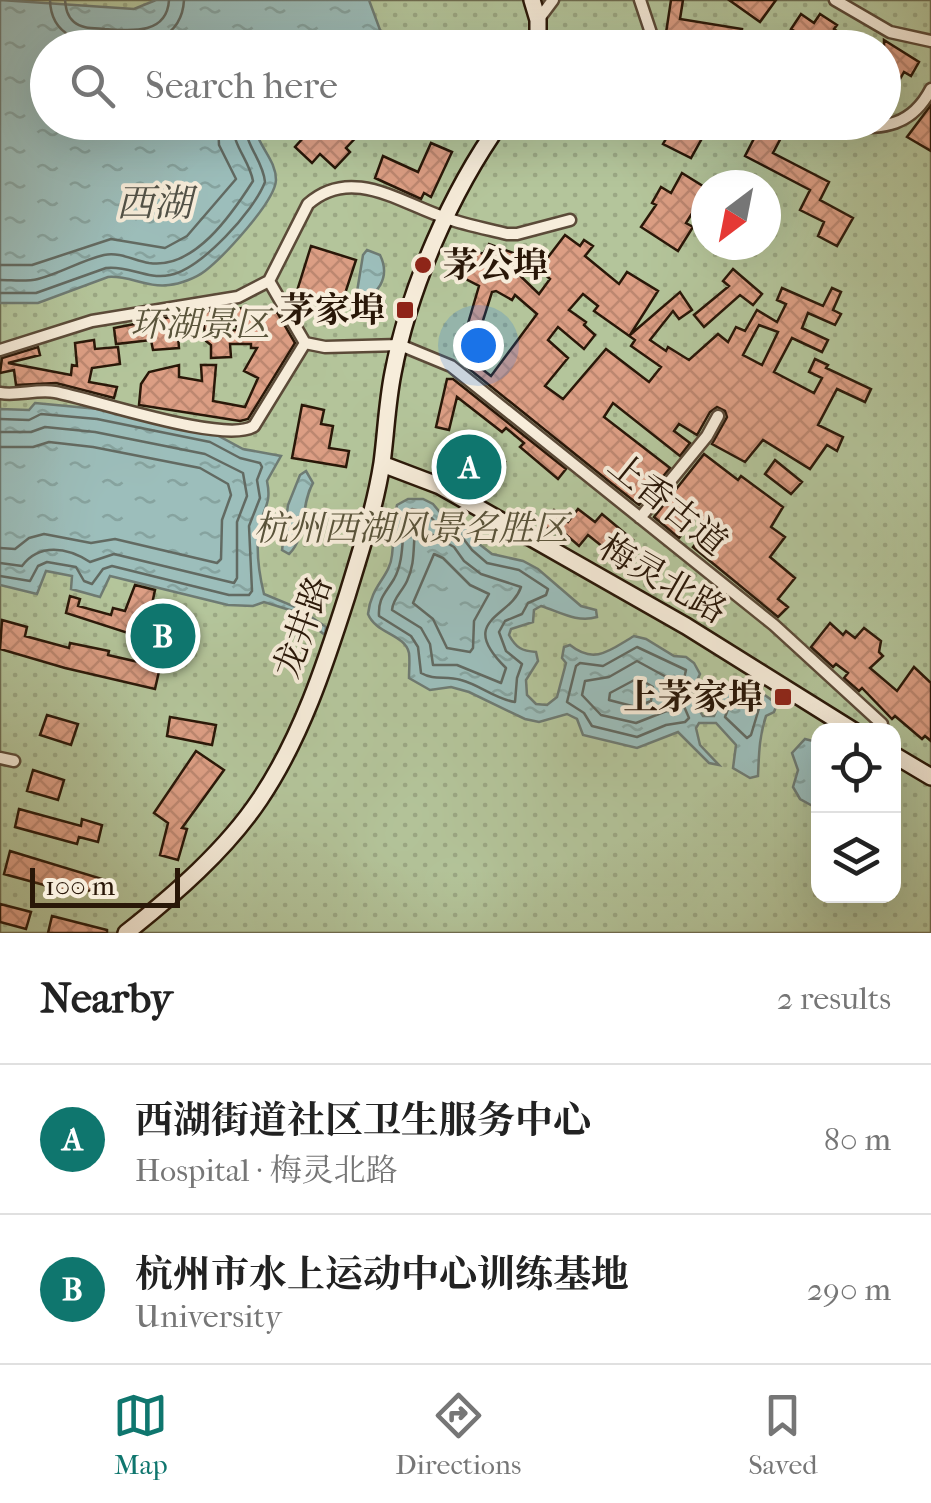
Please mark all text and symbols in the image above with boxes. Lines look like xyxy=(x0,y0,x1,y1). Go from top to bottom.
search box xyxy=(30,30,901,140)
icon: search xyxy=(65,58,120,113)
text: Search here xyxy=(145,63,338,108)
north arrow xyxy=(691,170,781,260)
water label: 西湖 xyxy=(116,181,198,226)
place label: 茅公埠 xyxy=(443,245,548,286)
marker: 茅公埠 xyxy=(412,254,434,276)
place label: 茅家埠 xyxy=(280,290,385,331)
marker: 茅家埠 xyxy=(394,299,416,321)
park label: 环湖景区 xyxy=(130,304,274,345)
your location xyxy=(453,320,504,371)
pin: A xyxy=(436,430,502,504)
street label: 上香古道 xyxy=(601,444,735,564)
park label: 杭州西湖风景名胜区 xyxy=(253,508,572,549)
street label: 梅灵北路 xyxy=(592,526,734,632)
street label: 龙井路 xyxy=(266,571,340,683)
pin: B xyxy=(130,598,196,674)
place label: 上茅家埠 xyxy=(623,677,763,718)
marker: 上茅家埠 xyxy=(772,686,794,708)
map controls xyxy=(811,723,901,903)
button: locate xyxy=(811,723,901,813)
button: layers xyxy=(811,813,901,903)
scale bar xyxy=(30,863,180,908)
text: 100 m xyxy=(45,869,115,902)
text: Nearby xyxy=(40,974,172,1023)
text: 2 results xyxy=(777,980,891,1017)
text: 西湖街道社区卫生服务中心 xyxy=(135,1098,591,1143)
text: A xyxy=(62,1121,83,1158)
text: 80 m xyxy=(824,1121,891,1158)
text: Hospital · 梅灵北路 xyxy=(135,1152,398,1189)
text: 杭州市水上运动中心训练基地 xyxy=(135,1252,629,1297)
text: B xyxy=(62,1271,83,1308)
text: 290 m xyxy=(807,1271,891,1308)
text: University xyxy=(135,1298,282,1335)
tab: Map xyxy=(113,1388,168,1481)
tab: Directions xyxy=(395,1388,521,1481)
tab: Saved xyxy=(748,1388,818,1481)

